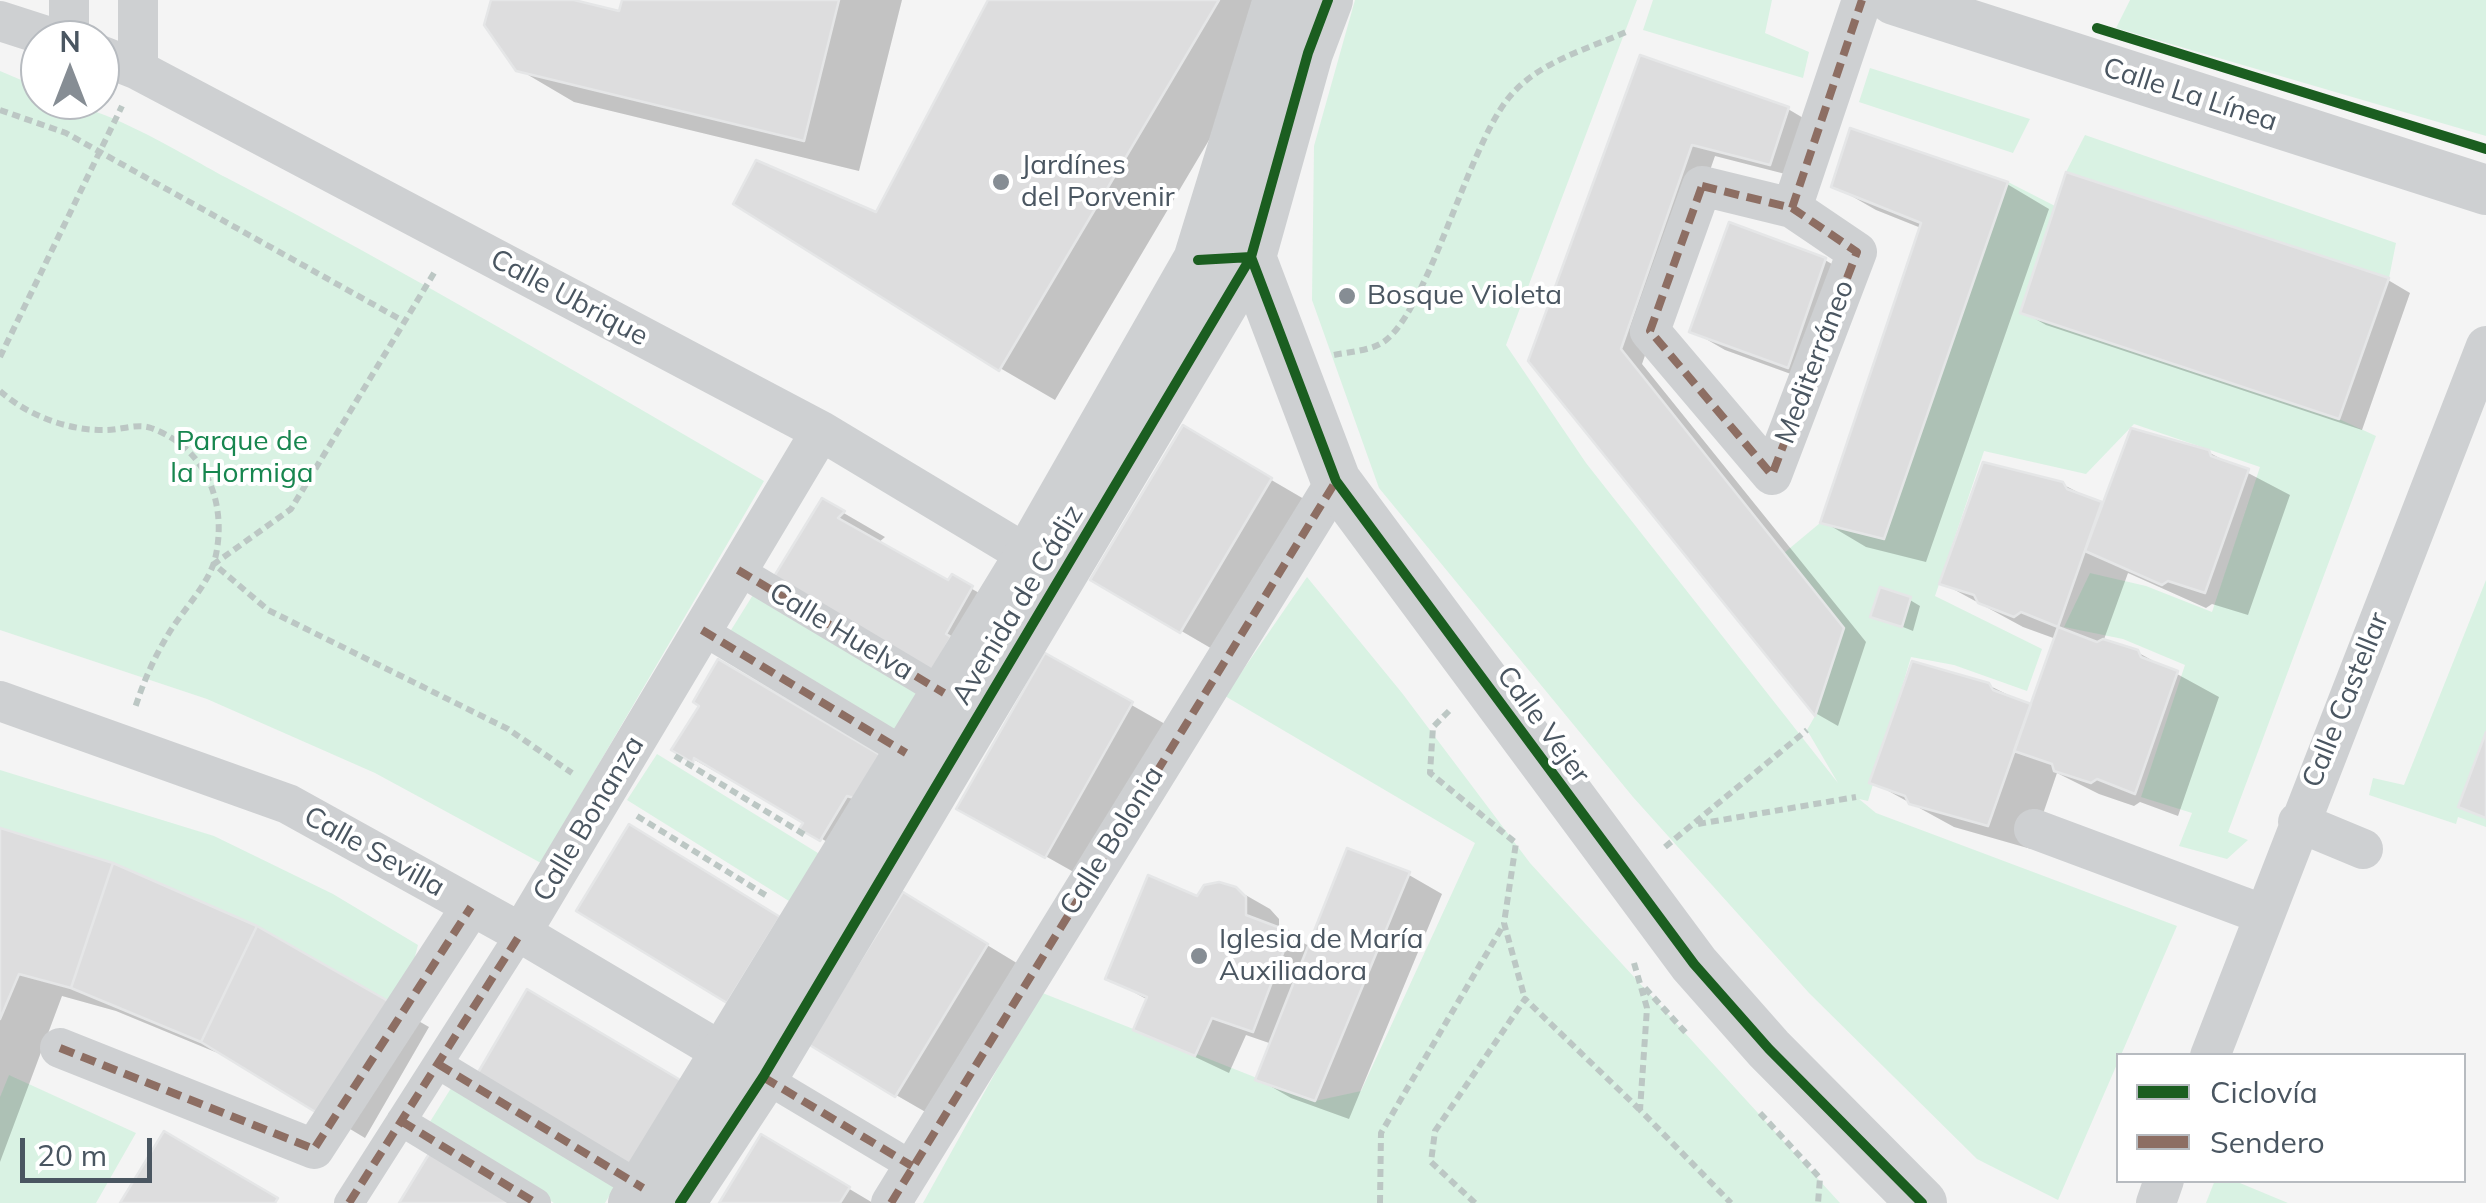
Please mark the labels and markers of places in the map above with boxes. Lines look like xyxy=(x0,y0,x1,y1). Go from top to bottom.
place label: Jardínes del Porvenir xyxy=(1021,149,1175,215)
marker: Jardínes del Porvenir xyxy=(990,171,1012,193)
place label: Bosque Violeta xyxy=(1367,279,1562,313)
marker: Bosque Violeta xyxy=(1336,285,1358,307)
place label: Iglesia de María Auxiliadora xyxy=(1219,923,1423,989)
marker: Iglesia de María Auxiliadora xyxy=(1188,945,1210,967)

